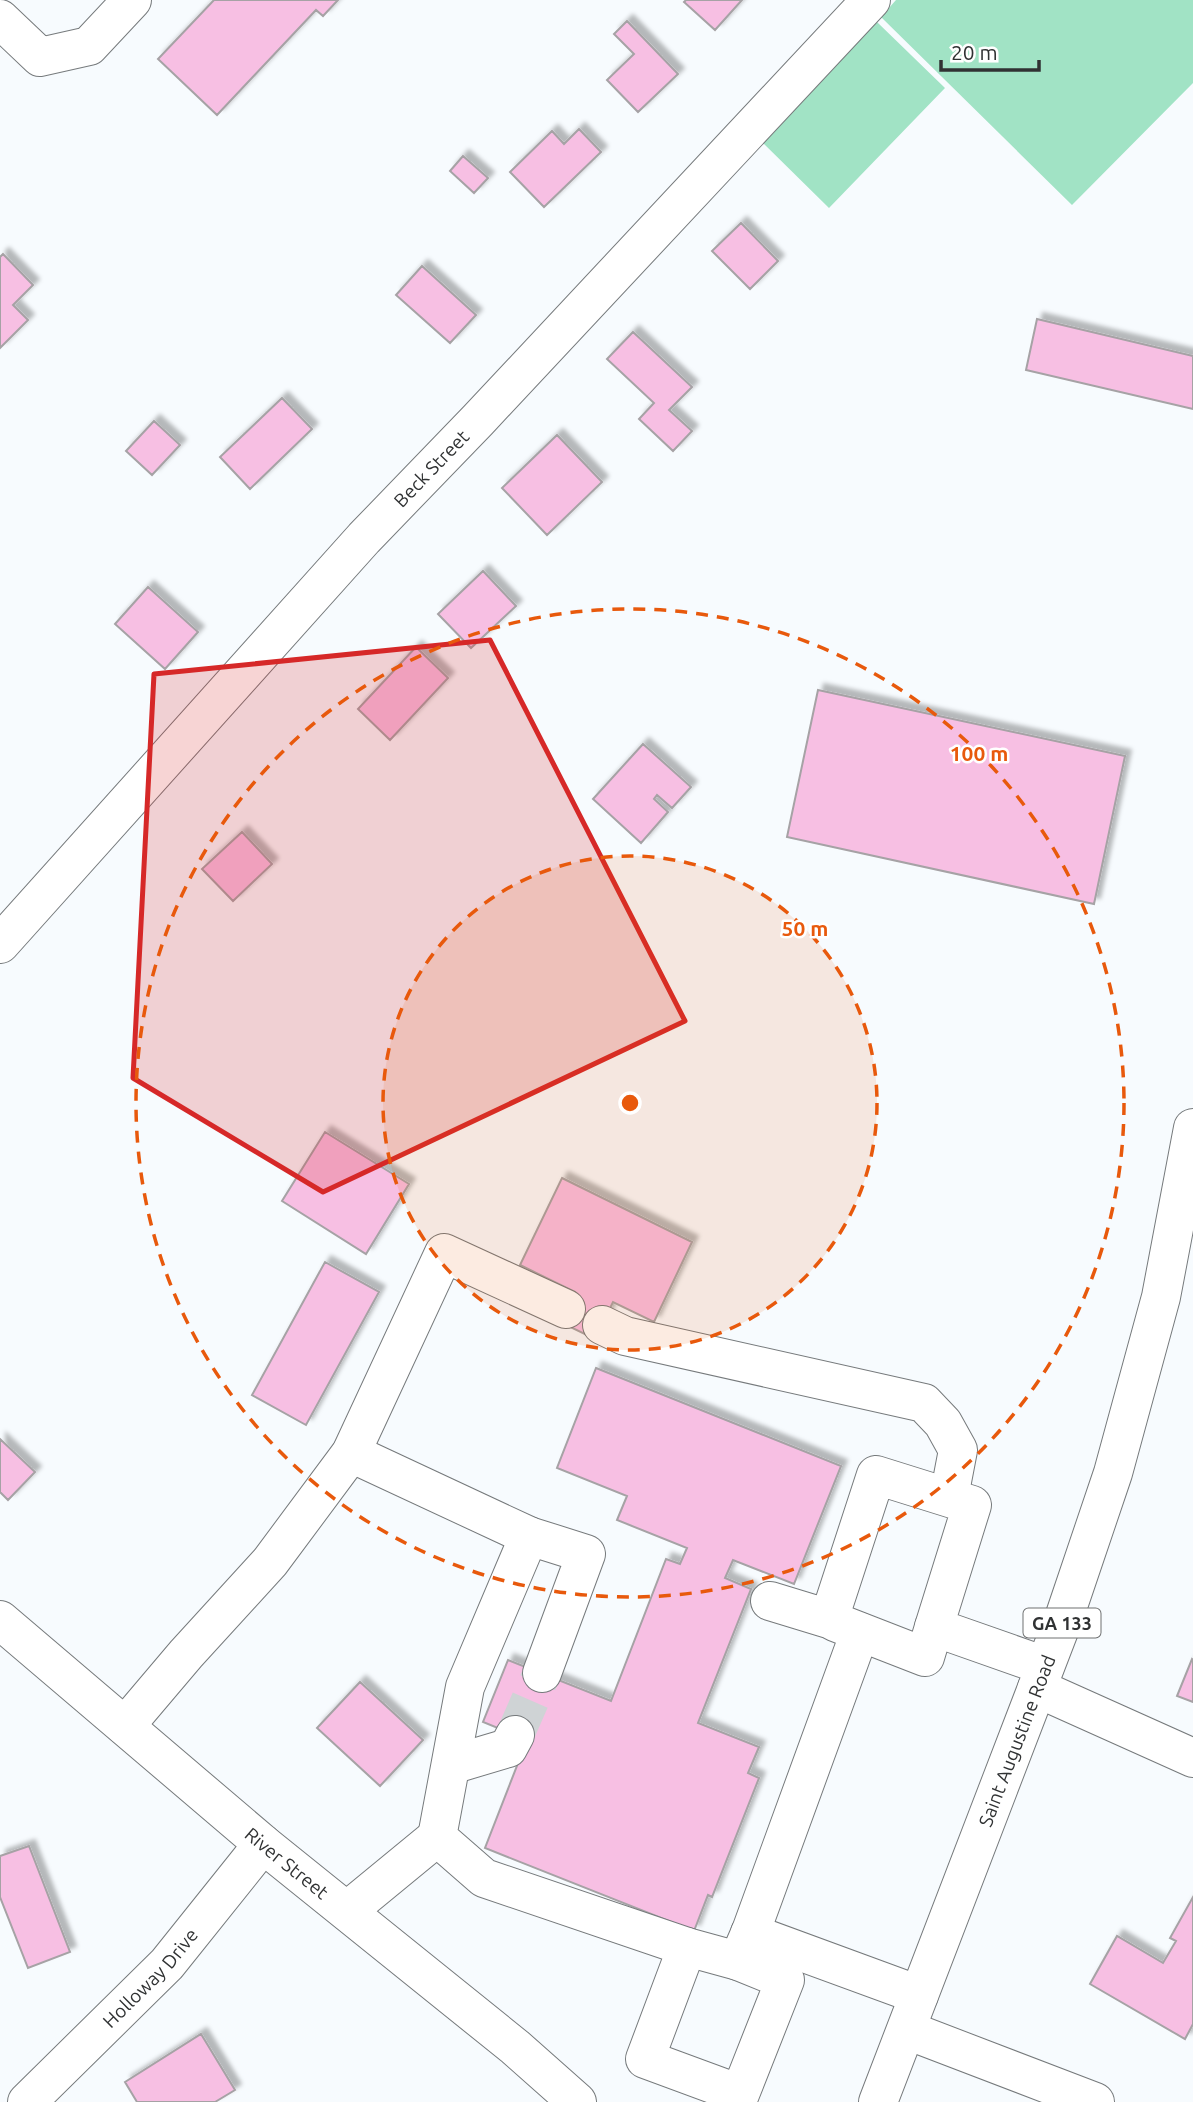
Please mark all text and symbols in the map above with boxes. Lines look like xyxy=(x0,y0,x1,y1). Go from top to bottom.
scale bar xyxy=(941,28,1039,72)
text: 20 m xyxy=(951,40,998,64)
street label: Beck Street xyxy=(389,425,474,511)
text: 100 m xyxy=(950,741,1008,765)
text: 50 m xyxy=(782,916,828,940)
centre of rings xyxy=(618,1091,642,1115)
road number: GA 133 xyxy=(1024,1608,1100,1638)
street label: Saint Augustine Road xyxy=(974,1652,1060,1830)
street label: River Street xyxy=(241,1823,333,1904)
street label: Holloway Drive xyxy=(98,1924,202,2032)

